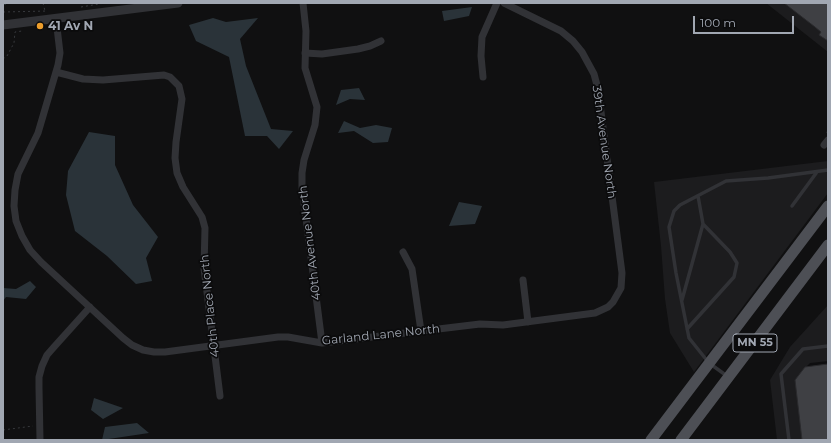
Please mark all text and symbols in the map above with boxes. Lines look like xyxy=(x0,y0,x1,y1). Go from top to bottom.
scale bar xyxy=(695,8,796,34)
text: 100 m xyxy=(700,15,736,30)
place label: 41 Av N xyxy=(48,19,93,33)
marker: 41 Av N xyxy=(35,21,45,31)
street label: 39th Avenue North xyxy=(589,85,619,199)
street label: 40th Avenue North xyxy=(296,185,324,301)
street label: 40th Place North xyxy=(197,254,223,358)
street label: Garland Lane North xyxy=(321,322,441,348)
road number: MN 55 xyxy=(733,334,777,352)

